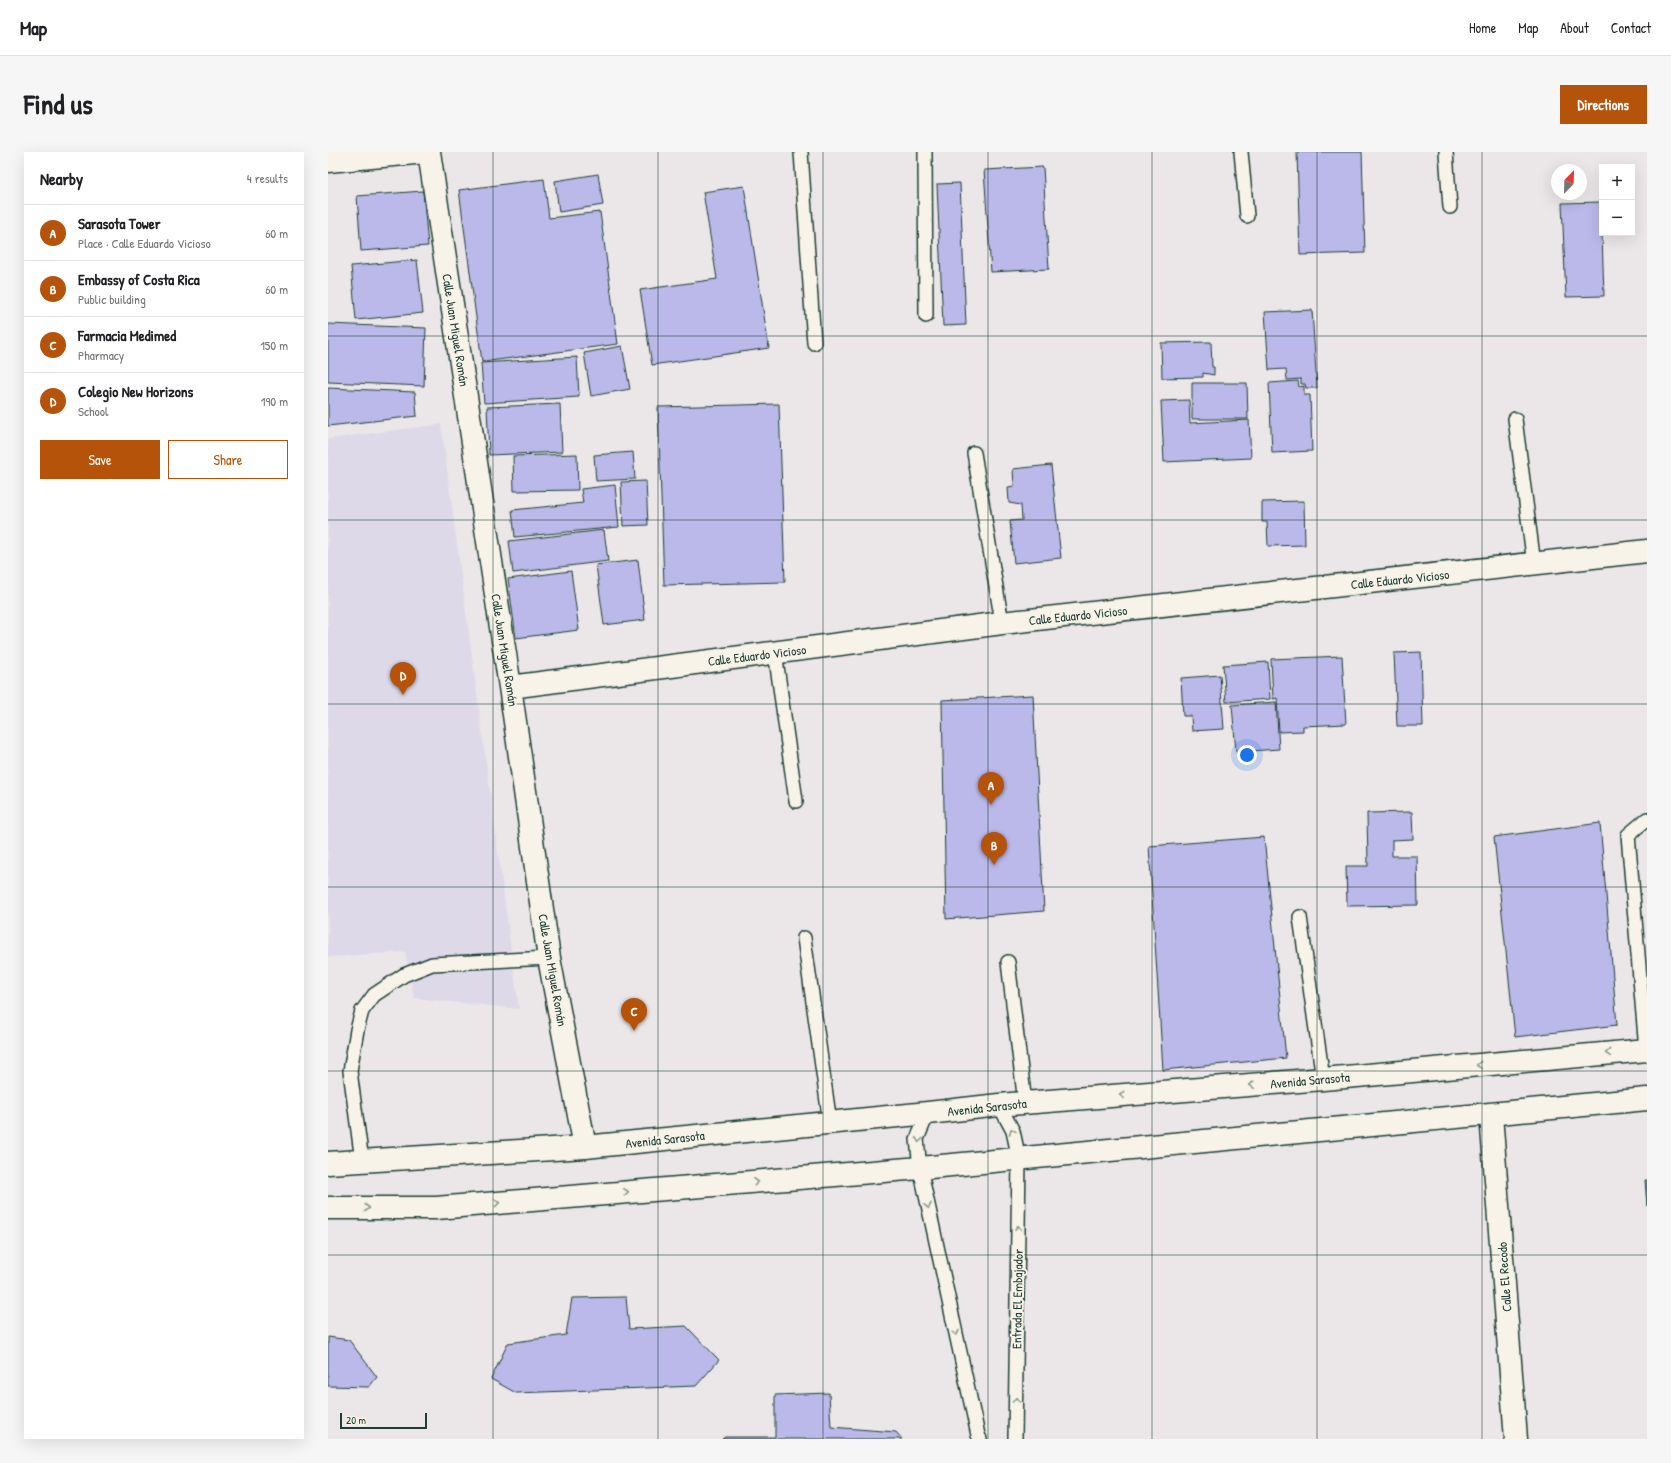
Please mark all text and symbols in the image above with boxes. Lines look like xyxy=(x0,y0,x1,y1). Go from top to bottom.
text: Map xyxy=(20,15,47,41)
text: Home xyxy=(1469,18,1496,37)
text: Map xyxy=(1518,18,1538,37)
text: About xyxy=(1560,18,1589,37)
text: Contact xyxy=(1611,18,1651,37)
text: Find us xyxy=(24,85,93,123)
button: Directions xyxy=(1560,85,1647,124)
north arrow xyxy=(1551,164,1587,200)
map controls xyxy=(1599,164,1635,236)
button: + xyxy=(1599,164,1635,200)
text: Nearby xyxy=(40,167,83,190)
text: 4 results xyxy=(247,169,288,187)
button: − xyxy=(1599,200,1635,236)
text: Sarasota Tower xyxy=(78,213,161,234)
text: A xyxy=(50,224,56,242)
text: 60 m xyxy=(265,224,288,242)
text: Place · Calle Eduardo Vicioso xyxy=(78,234,211,252)
text: Embassy of Costa Rica xyxy=(78,269,200,290)
street label: Calle Juan Miguel Román xyxy=(438,272,474,388)
text: B xyxy=(50,280,56,298)
text: 60 m xyxy=(265,280,288,298)
text: Public building xyxy=(78,290,146,308)
text: Farmacia Medimed xyxy=(78,325,176,346)
text: C xyxy=(49,336,57,354)
text: 150 m xyxy=(260,336,288,354)
text: Pharmacy xyxy=(78,346,124,364)
text: Colegio New Horizons xyxy=(78,381,193,402)
text: D xyxy=(50,392,56,410)
text: 190 m xyxy=(261,392,288,410)
text: School xyxy=(78,402,108,420)
button: Save xyxy=(40,440,160,479)
button: Share xyxy=(168,440,288,479)
street label: Calle Eduardo Vicioso xyxy=(1350,565,1450,593)
street label: Calle Juan Miguel Román xyxy=(487,592,523,708)
street label: Calle Eduardo Vicioso xyxy=(1028,601,1128,629)
street label: Calle Eduardo Vicioso xyxy=(707,640,807,670)
pin: D xyxy=(390,662,416,695)
your location xyxy=(1237,745,1257,765)
pin: A xyxy=(978,772,1004,805)
pin: B xyxy=(981,832,1007,865)
street label: Calle Juan Miguel Román xyxy=(534,912,572,1028)
pin: C xyxy=(621,998,647,1031)
one-way arrow xyxy=(1605,1049,1611,1058)
one-way arrow xyxy=(1476,1061,1482,1070)
street label: Avenida Sarasota xyxy=(1270,1068,1350,1092)
one-way arrow xyxy=(1249,1080,1255,1089)
one-way arrow xyxy=(1119,1091,1125,1100)
street label: Avenida Sarasota xyxy=(946,1094,1028,1120)
street label: Avenida Sarasota xyxy=(624,1126,706,1152)
one-way arrow xyxy=(1009,1128,1017,1135)
one-way arrow xyxy=(915,1137,924,1143)
one-way arrow xyxy=(753,1177,759,1186)
one-way arrow xyxy=(623,1188,629,1197)
one-way arrow xyxy=(494,1198,500,1207)
one-way arrow xyxy=(924,1203,932,1209)
one-way arrow xyxy=(364,1204,370,1212)
one-way arrow xyxy=(1014,1225,1022,1231)
street label: Calle El Recodo xyxy=(1493,1242,1515,1312)
street label: Entrada El Embajador xyxy=(1007,1249,1027,1349)
one-way arrow xyxy=(951,1330,959,1336)
one-way arrow xyxy=(1012,1397,1020,1403)
scale bar xyxy=(340,1411,427,1430)
text: 20 m xyxy=(346,1413,366,1427)

